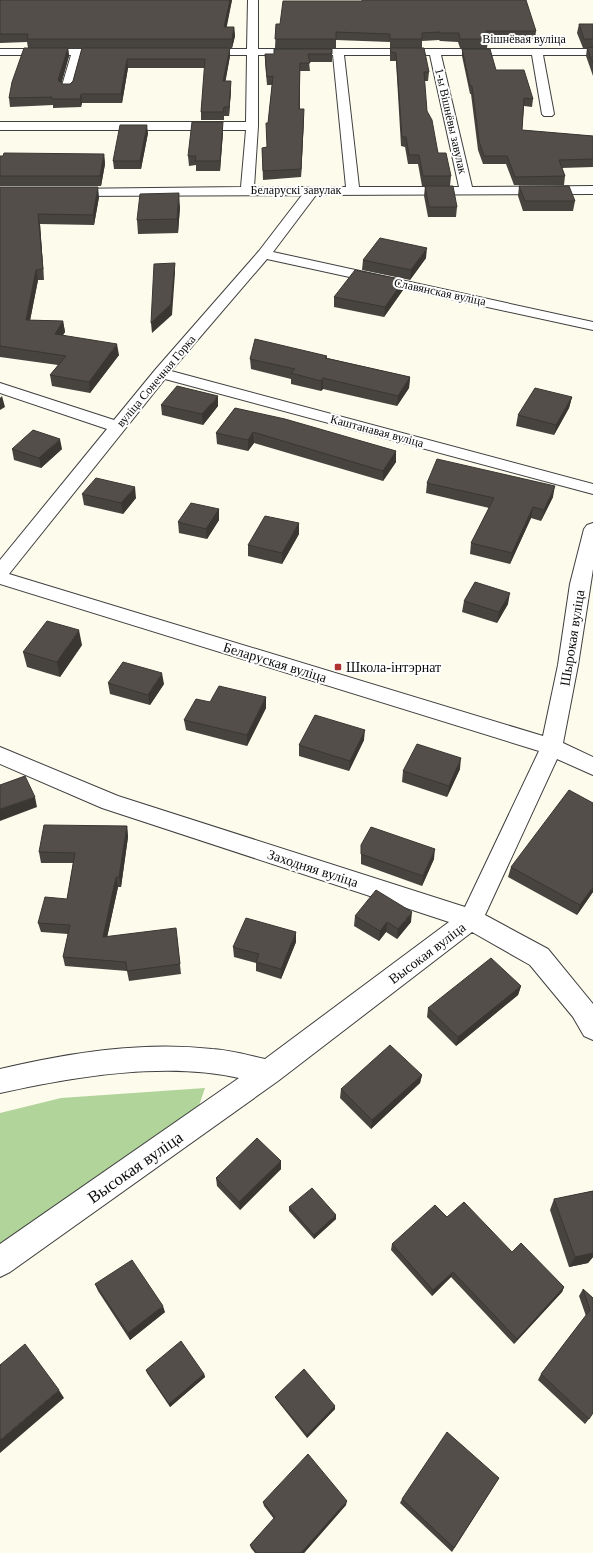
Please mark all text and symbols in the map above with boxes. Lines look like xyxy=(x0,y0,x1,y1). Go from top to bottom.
street label: Вішнёвая вуліца xyxy=(482,32,566,46)
street label: 1-ы Вішнёвы завулак xyxy=(432,67,470,175)
street label: Беларускі завулак xyxy=(251,183,342,197)
street label: Славянская вуліца xyxy=(393,275,488,309)
street label: вуліца Сонечная Горка xyxy=(114,332,199,430)
street label: Каштанавая вуліца xyxy=(329,412,426,450)
street label: Шырокая вуліца xyxy=(557,588,588,687)
street label: Беларуская вуліца xyxy=(221,640,329,686)
place label: Школа-інтэрнат xyxy=(346,660,441,675)
marker: Школа-інтэрнат xyxy=(333,662,343,672)
street label: Заходняя вуліца xyxy=(266,847,361,890)
street label: Высокая вуліца xyxy=(386,919,469,987)
street label: Высокая вуліца xyxy=(84,1127,187,1207)

